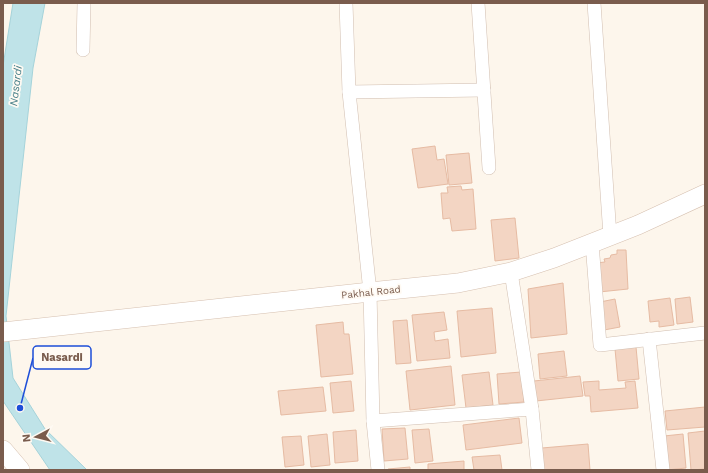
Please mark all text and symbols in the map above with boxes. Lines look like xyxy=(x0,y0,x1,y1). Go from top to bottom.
water label: Nasardi xyxy=(7,64,25,107)
street label: Pakhal Road xyxy=(341,283,401,301)
callout: Nasardi xyxy=(33,346,91,369)
text: Nasardi xyxy=(41,351,83,364)
north arrow xyxy=(16,417,56,457)
text: N xyxy=(20,433,34,443)

